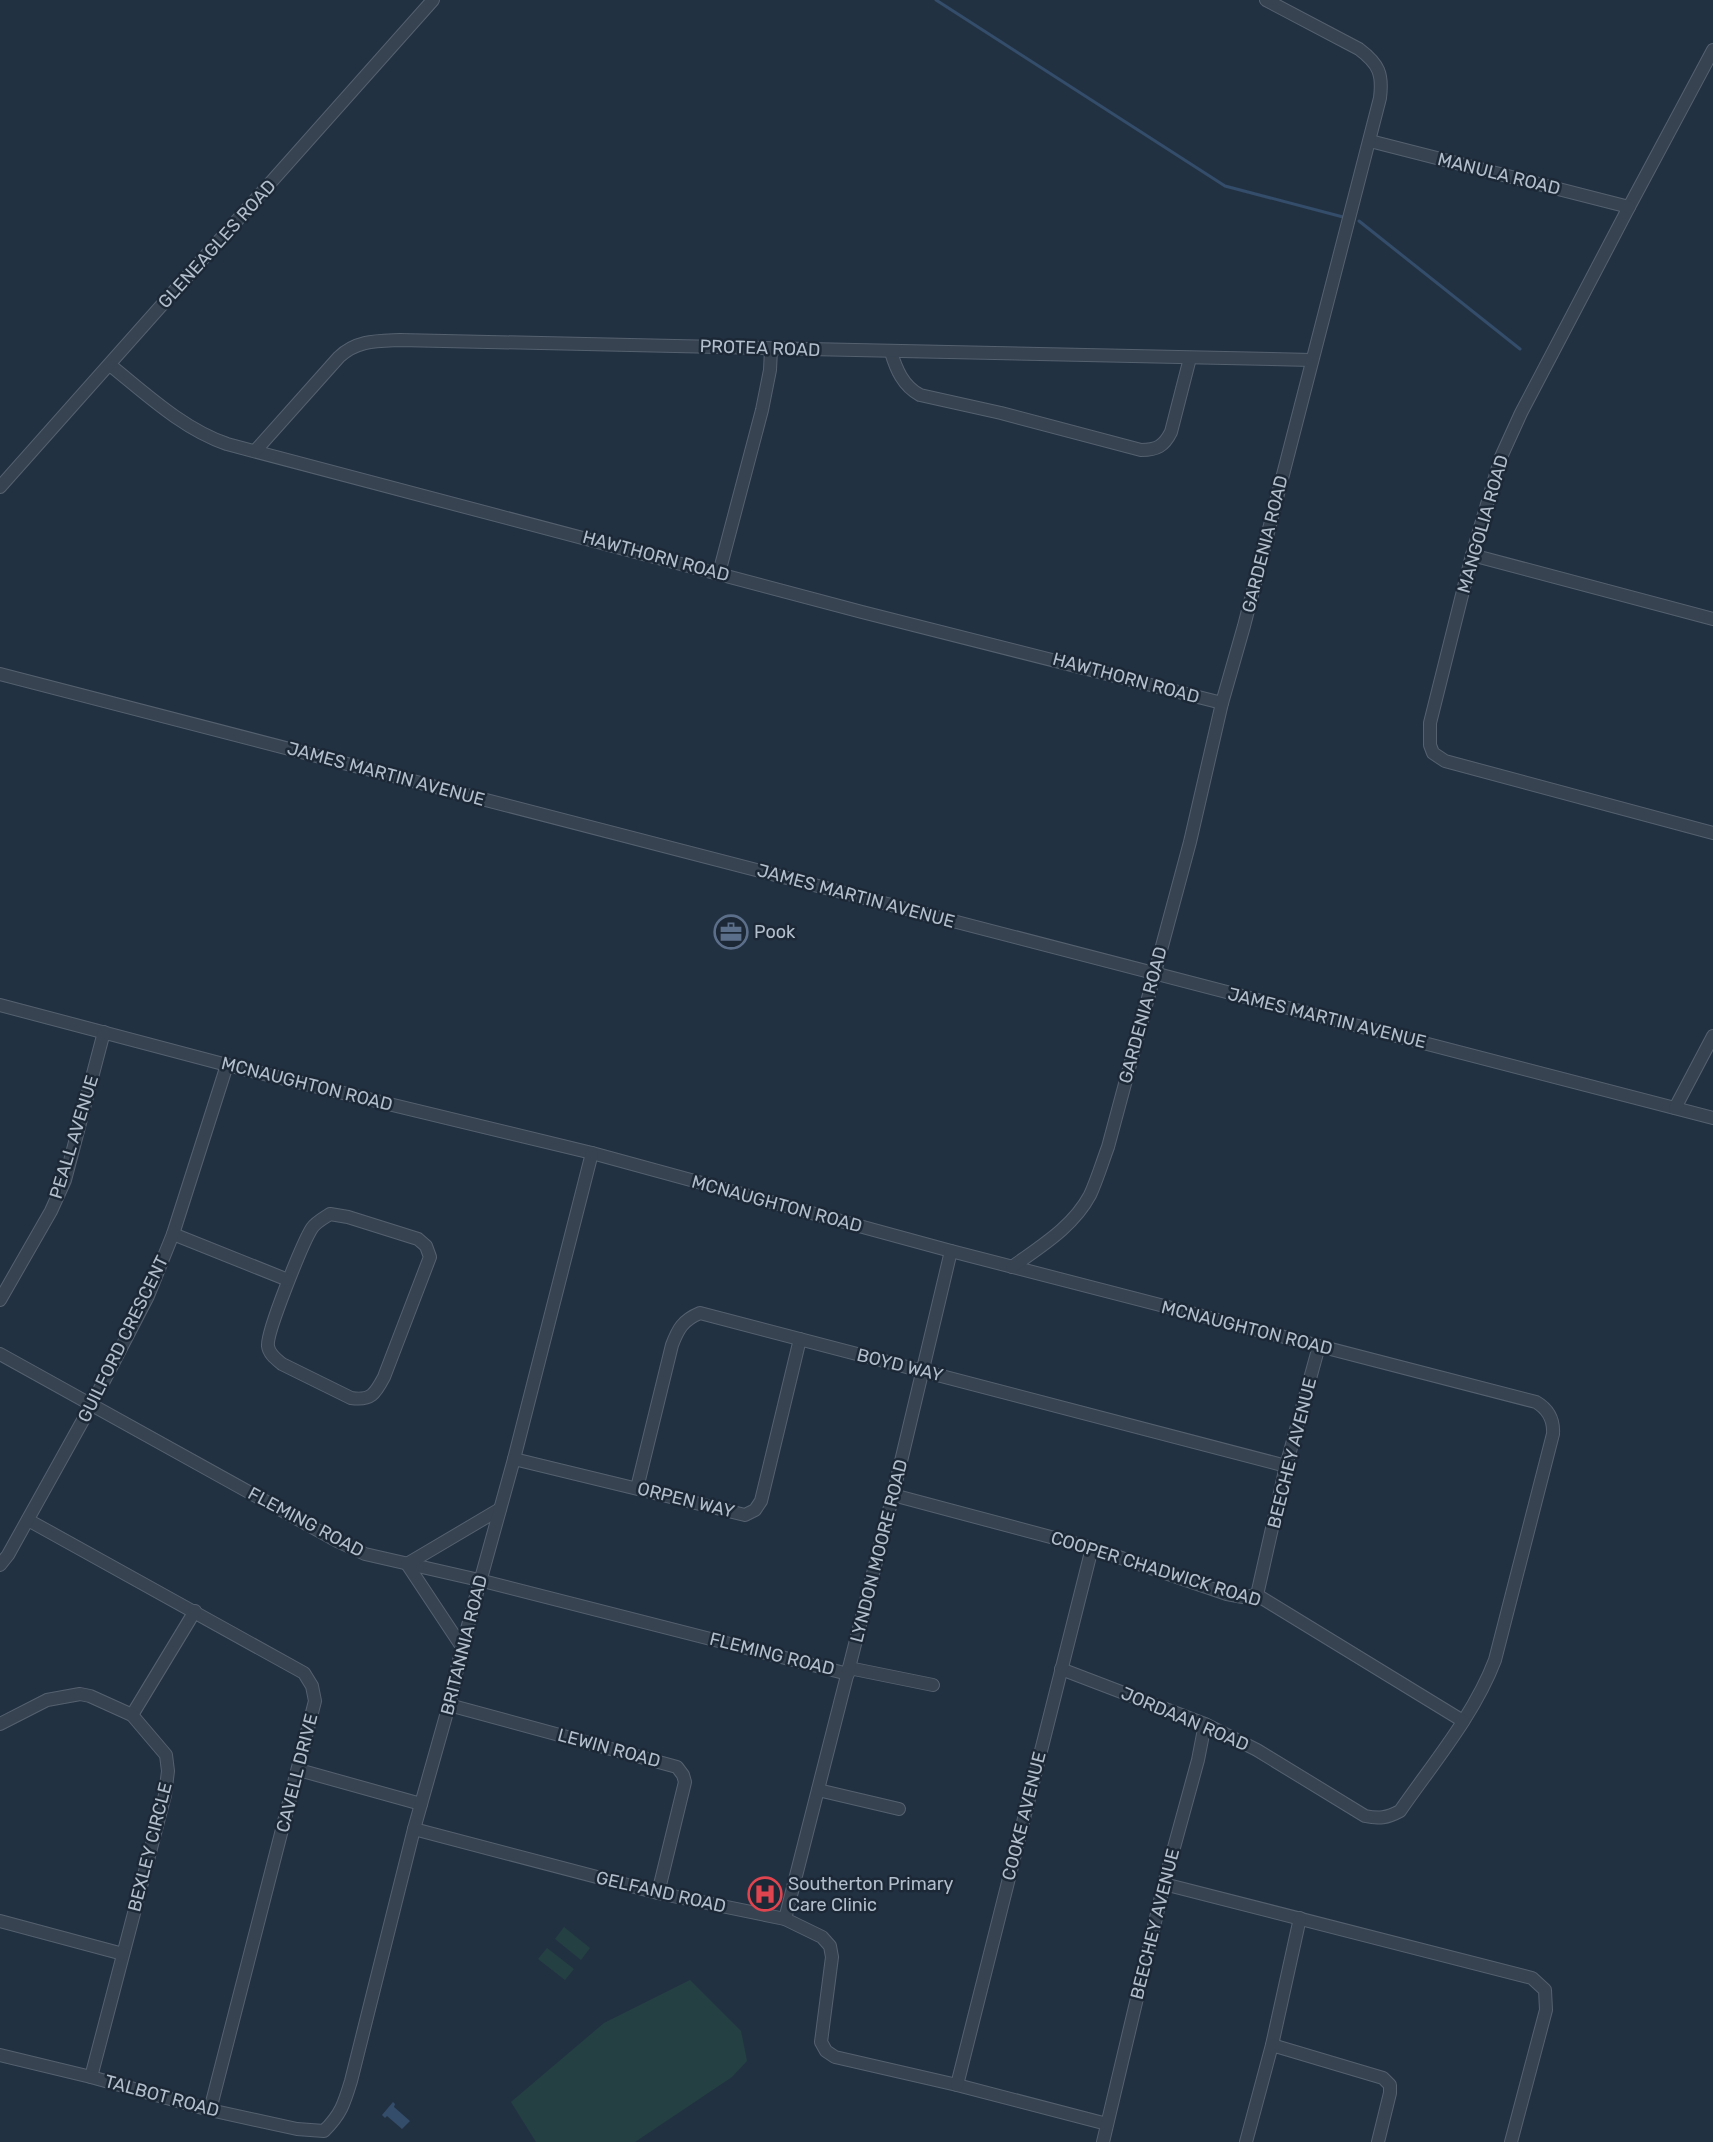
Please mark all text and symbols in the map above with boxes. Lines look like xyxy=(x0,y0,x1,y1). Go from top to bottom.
street label: MANULA ROAD xyxy=(1435,148,1563,200)
street label: GLENEAGLES ROAD xyxy=(153,175,281,313)
street label: PROTEA ROAD xyxy=(699,335,821,361)
street label: MANGOLIA ROAD xyxy=(1453,452,1513,596)
street label: GARDENIA ROAD xyxy=(1237,473,1293,615)
street label: HAWTHORN ROAD xyxy=(580,526,732,586)
street label: HAWTHORN ROAD xyxy=(1050,648,1202,708)
street label: JAMES MARTIN AVENUE xyxy=(285,737,487,811)
street label: JAMES MARTIN AVENUE xyxy=(755,859,957,933)
office icon: Pook xyxy=(713,914,749,950)
place label: Pook xyxy=(754,921,796,943)
street label: GARDENIA ROAD xyxy=(1114,944,1172,1086)
street label: JAMES MARTIN AVENUE xyxy=(1225,983,1429,1053)
street label: MCNAUGHTON ROAD xyxy=(219,1052,395,1116)
street label: PEALL AVENUE xyxy=(45,1072,103,1202)
street label: MCNAUGHTON ROAD xyxy=(689,1171,865,1237)
street label: GUILFORD CRESCENT xyxy=(73,1252,173,1426)
street label: MCNAUGHTON ROAD xyxy=(1159,1296,1335,1360)
street label: BOYD WAY xyxy=(855,1344,946,1386)
street label: BEECHEY AVENUE xyxy=(1263,1375,1321,1531)
street label: LYNDON MOORE ROAD xyxy=(846,1457,912,1645)
street label: ORPEN WAY xyxy=(635,1477,737,1523)
street label: FLEMING ROAD xyxy=(244,1482,368,1562)
street label: COOPER CHADWICK ROAD xyxy=(1048,1527,1264,1611)
street label: BRITANNIA ROAD xyxy=(436,1572,492,1718)
street label: FLEMING ROAD xyxy=(707,1628,837,1680)
street label: JORDAAN ROAD xyxy=(1118,1682,1252,1756)
street label: CAVELL DRIVE xyxy=(272,1711,322,1835)
street label: LEWIN ROAD xyxy=(555,1724,663,1772)
street label: COOKE AVENUE xyxy=(997,1749,1051,1883)
street label: BEXLEY CIRCLE xyxy=(123,1780,177,1914)
street label: BEECHEY AVENUE xyxy=(1126,1846,1184,2002)
street label: GELFAND ROAD xyxy=(594,1866,728,1918)
place label: Southerton Primary Care Clinic xyxy=(788,1873,954,1916)
hospital icon: Southerton Primary Care Clinic xyxy=(747,1876,783,1912)
street label: TALBOT ROAD xyxy=(102,2070,222,2122)

